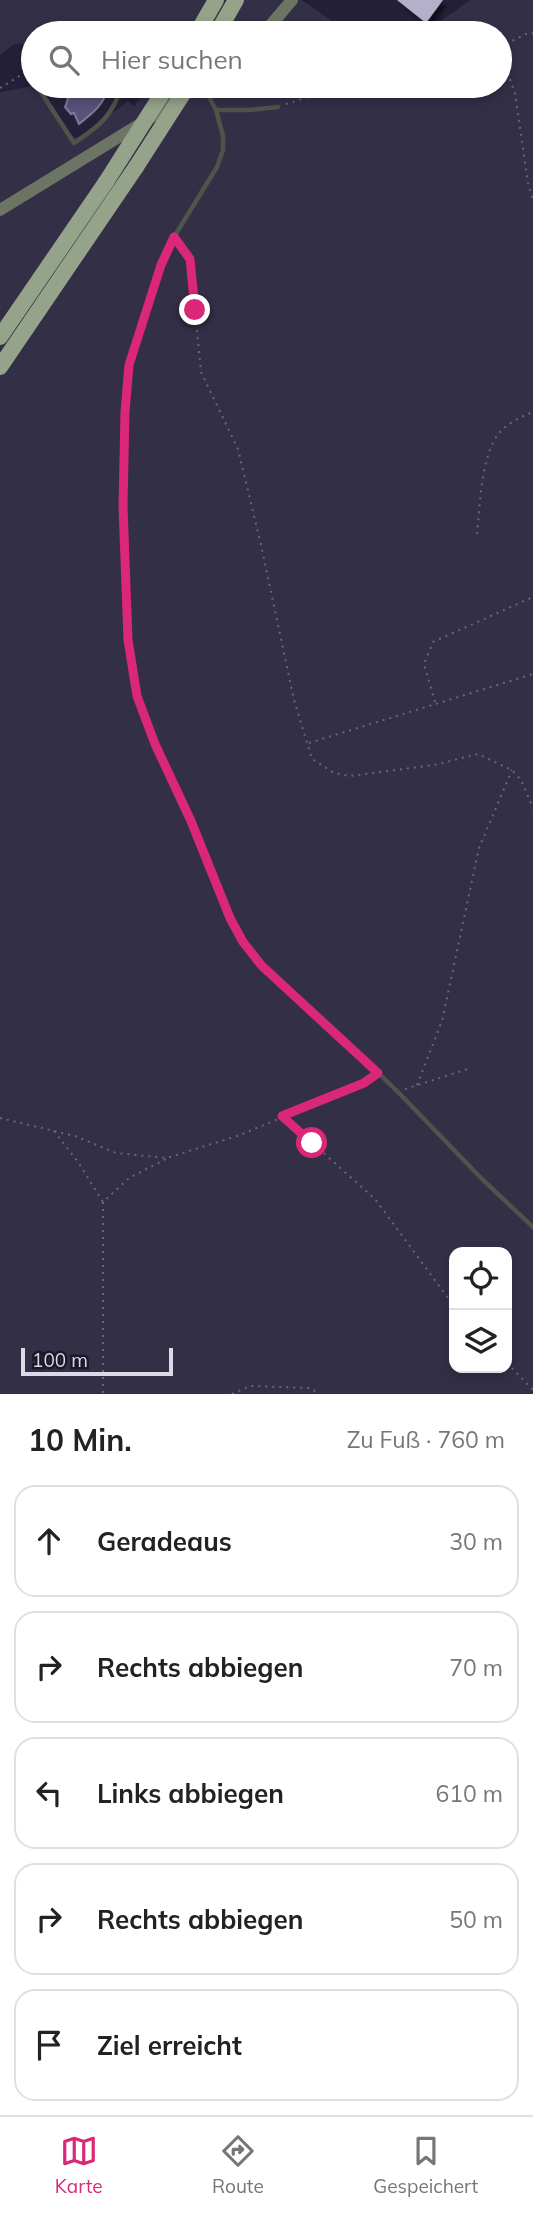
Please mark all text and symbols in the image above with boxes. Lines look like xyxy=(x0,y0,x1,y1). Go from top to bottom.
search box xyxy=(21,21,512,98)
icon: search xyxy=(45,41,83,79)
text: Hier suchen xyxy=(101,43,243,76)
route end xyxy=(179,294,210,325)
route start xyxy=(296,1127,327,1158)
map controls xyxy=(449,1247,512,1373)
button: locate xyxy=(449,1247,512,1310)
button: layers xyxy=(449,1310,512,1373)
scale bar xyxy=(21,1345,173,1377)
text: 100 m xyxy=(32,1348,88,1372)
text: 10 Min. xyxy=(28,1421,132,1459)
text: Zu Fuß · 760 m xyxy=(347,1425,505,1454)
icon: ahead xyxy=(30,1522,68,1560)
text: Geradeaus xyxy=(97,1525,232,1558)
text: 30 m xyxy=(449,1527,503,1556)
icon: right xyxy=(30,1648,68,1686)
text: Rechts abbiegen xyxy=(97,1651,303,1684)
text: 70 m xyxy=(449,1653,503,1682)
icon: left xyxy=(30,1774,68,1812)
text: Links abbiegen xyxy=(97,1777,284,1810)
text: 610 m xyxy=(435,1779,503,1808)
icon: right xyxy=(30,1900,68,1938)
text: Rechts abbiegen xyxy=(97,1903,303,1936)
text: 50 m xyxy=(449,1905,503,1934)
icon: arrive xyxy=(30,2026,68,2064)
text: Ziel erreicht xyxy=(97,2029,242,2062)
tab: Karte xyxy=(55,2132,103,2198)
tab: Route xyxy=(212,2132,264,2198)
tab: Gespeichert xyxy=(373,2132,478,2198)

